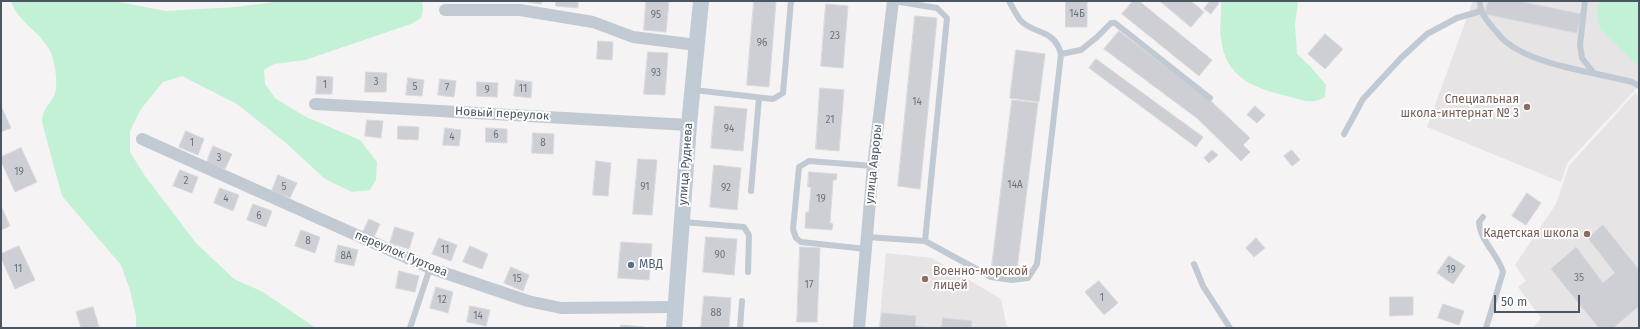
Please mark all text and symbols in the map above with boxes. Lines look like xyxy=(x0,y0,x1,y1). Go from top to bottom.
house number: 14Б xyxy=(1069,8,1085,20)
house number: 95 xyxy=(651,9,661,21)
house number: 23 xyxy=(830,30,840,42)
house number: 96 xyxy=(757,37,767,49)
house number: 93 xyxy=(651,67,661,79)
house number: 3 xyxy=(374,76,378,88)
house number: 1 xyxy=(323,79,327,91)
house number: 5 xyxy=(412,81,418,93)
house number: 7 xyxy=(445,82,449,94)
house number: 11 xyxy=(519,83,527,95)
house number: 9 xyxy=(484,84,490,96)
place label: Специальная школа-интернат № 3 xyxy=(1401,93,1519,121)
house number: 14 xyxy=(912,96,922,108)
marker: Специальная школа-интернат № 3 xyxy=(1522,102,1532,112)
street label: Новый переулок xyxy=(455,104,549,124)
house number: 21 xyxy=(825,114,835,126)
street label: улица Руднева xyxy=(676,122,696,206)
house number: 94 xyxy=(724,123,734,135)
street label: улица Авроры xyxy=(863,123,885,205)
house number: 6 xyxy=(493,129,499,141)
house number: 4 xyxy=(449,131,455,143)
house number: 1 xyxy=(190,137,194,149)
house number: 8 xyxy=(540,137,546,149)
house number: 3 xyxy=(217,152,221,164)
house number: 19 xyxy=(14,166,24,178)
house number: 2 xyxy=(184,175,188,187)
house number: 14А xyxy=(1007,179,1023,191)
house number: 5 xyxy=(281,181,287,193)
house number: 91 xyxy=(640,181,650,193)
house number: 92 xyxy=(721,182,731,194)
house number: 4 xyxy=(223,193,229,205)
house number: 19 xyxy=(816,193,826,205)
house number: 6 xyxy=(256,210,262,222)
place label: Кадетская школа xyxy=(1483,227,1579,241)
street label: переулок Гуртова xyxy=(352,228,450,280)
marker: Кадетская школа xyxy=(1582,229,1592,239)
house number: 8 xyxy=(305,235,311,247)
house number: 11 xyxy=(441,244,449,256)
house number: 90 xyxy=(715,249,725,261)
house number: 8А xyxy=(340,250,352,262)
place label: МВД xyxy=(639,258,663,272)
marker: МВД xyxy=(626,260,636,270)
house number: 11 xyxy=(14,263,22,275)
house number: 19 xyxy=(1446,264,1456,276)
place label: Военно-морской лицей xyxy=(933,265,1028,293)
house number: 35 xyxy=(1574,272,1584,284)
house number: 15 xyxy=(512,273,522,285)
marker: Военно-морской лицей xyxy=(920,274,930,284)
house number: 17 xyxy=(805,279,813,291)
scale bar xyxy=(1496,287,1582,313)
house number: 1 xyxy=(1100,292,1104,304)
house number: 12 xyxy=(437,294,447,306)
text: 50 m xyxy=(1501,295,1527,309)
house number: 88 xyxy=(710,307,722,319)
house number: 14 xyxy=(473,310,483,322)

